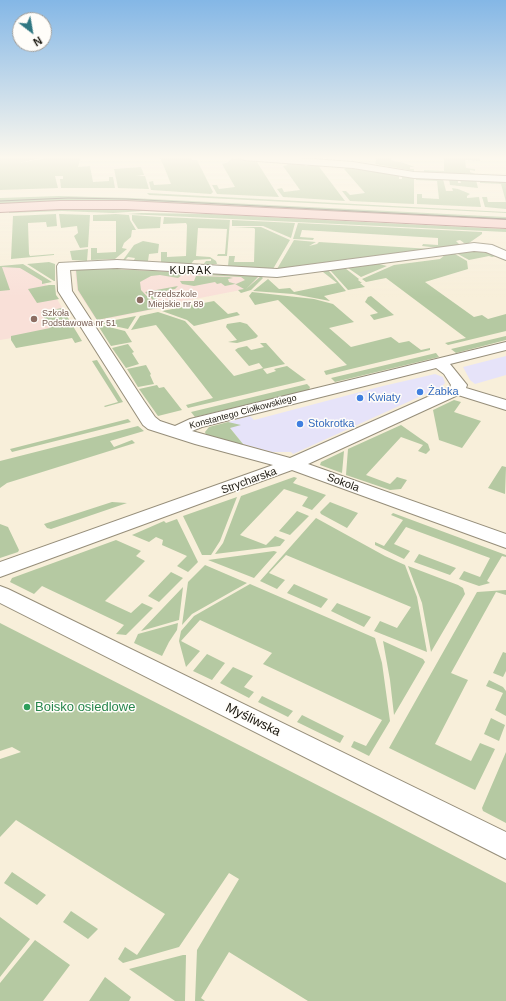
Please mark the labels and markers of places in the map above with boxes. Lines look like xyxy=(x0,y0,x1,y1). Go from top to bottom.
place label: Przedszkole Miejskie nr 89 xyxy=(148,290,204,311)
marker: Przedszkole Miejskie nr 89 xyxy=(135,295,145,305)
place label: Szkoła Podstawowa nr 51 xyxy=(42,309,116,330)
marker: Szkoła Podstawowa nr 51 xyxy=(29,314,39,324)
place label: Żabka xyxy=(428,385,459,399)
marker: Żabka xyxy=(415,387,425,397)
place label: Kwiaty xyxy=(368,391,400,405)
marker: Kwiaty xyxy=(355,393,365,403)
place label: Stokrotka xyxy=(308,417,354,431)
marker: Stokrotka xyxy=(295,419,305,429)
place label: Boisko osiedlowe xyxy=(35,699,135,715)
marker: Boisko osiedlowe xyxy=(22,702,32,712)

